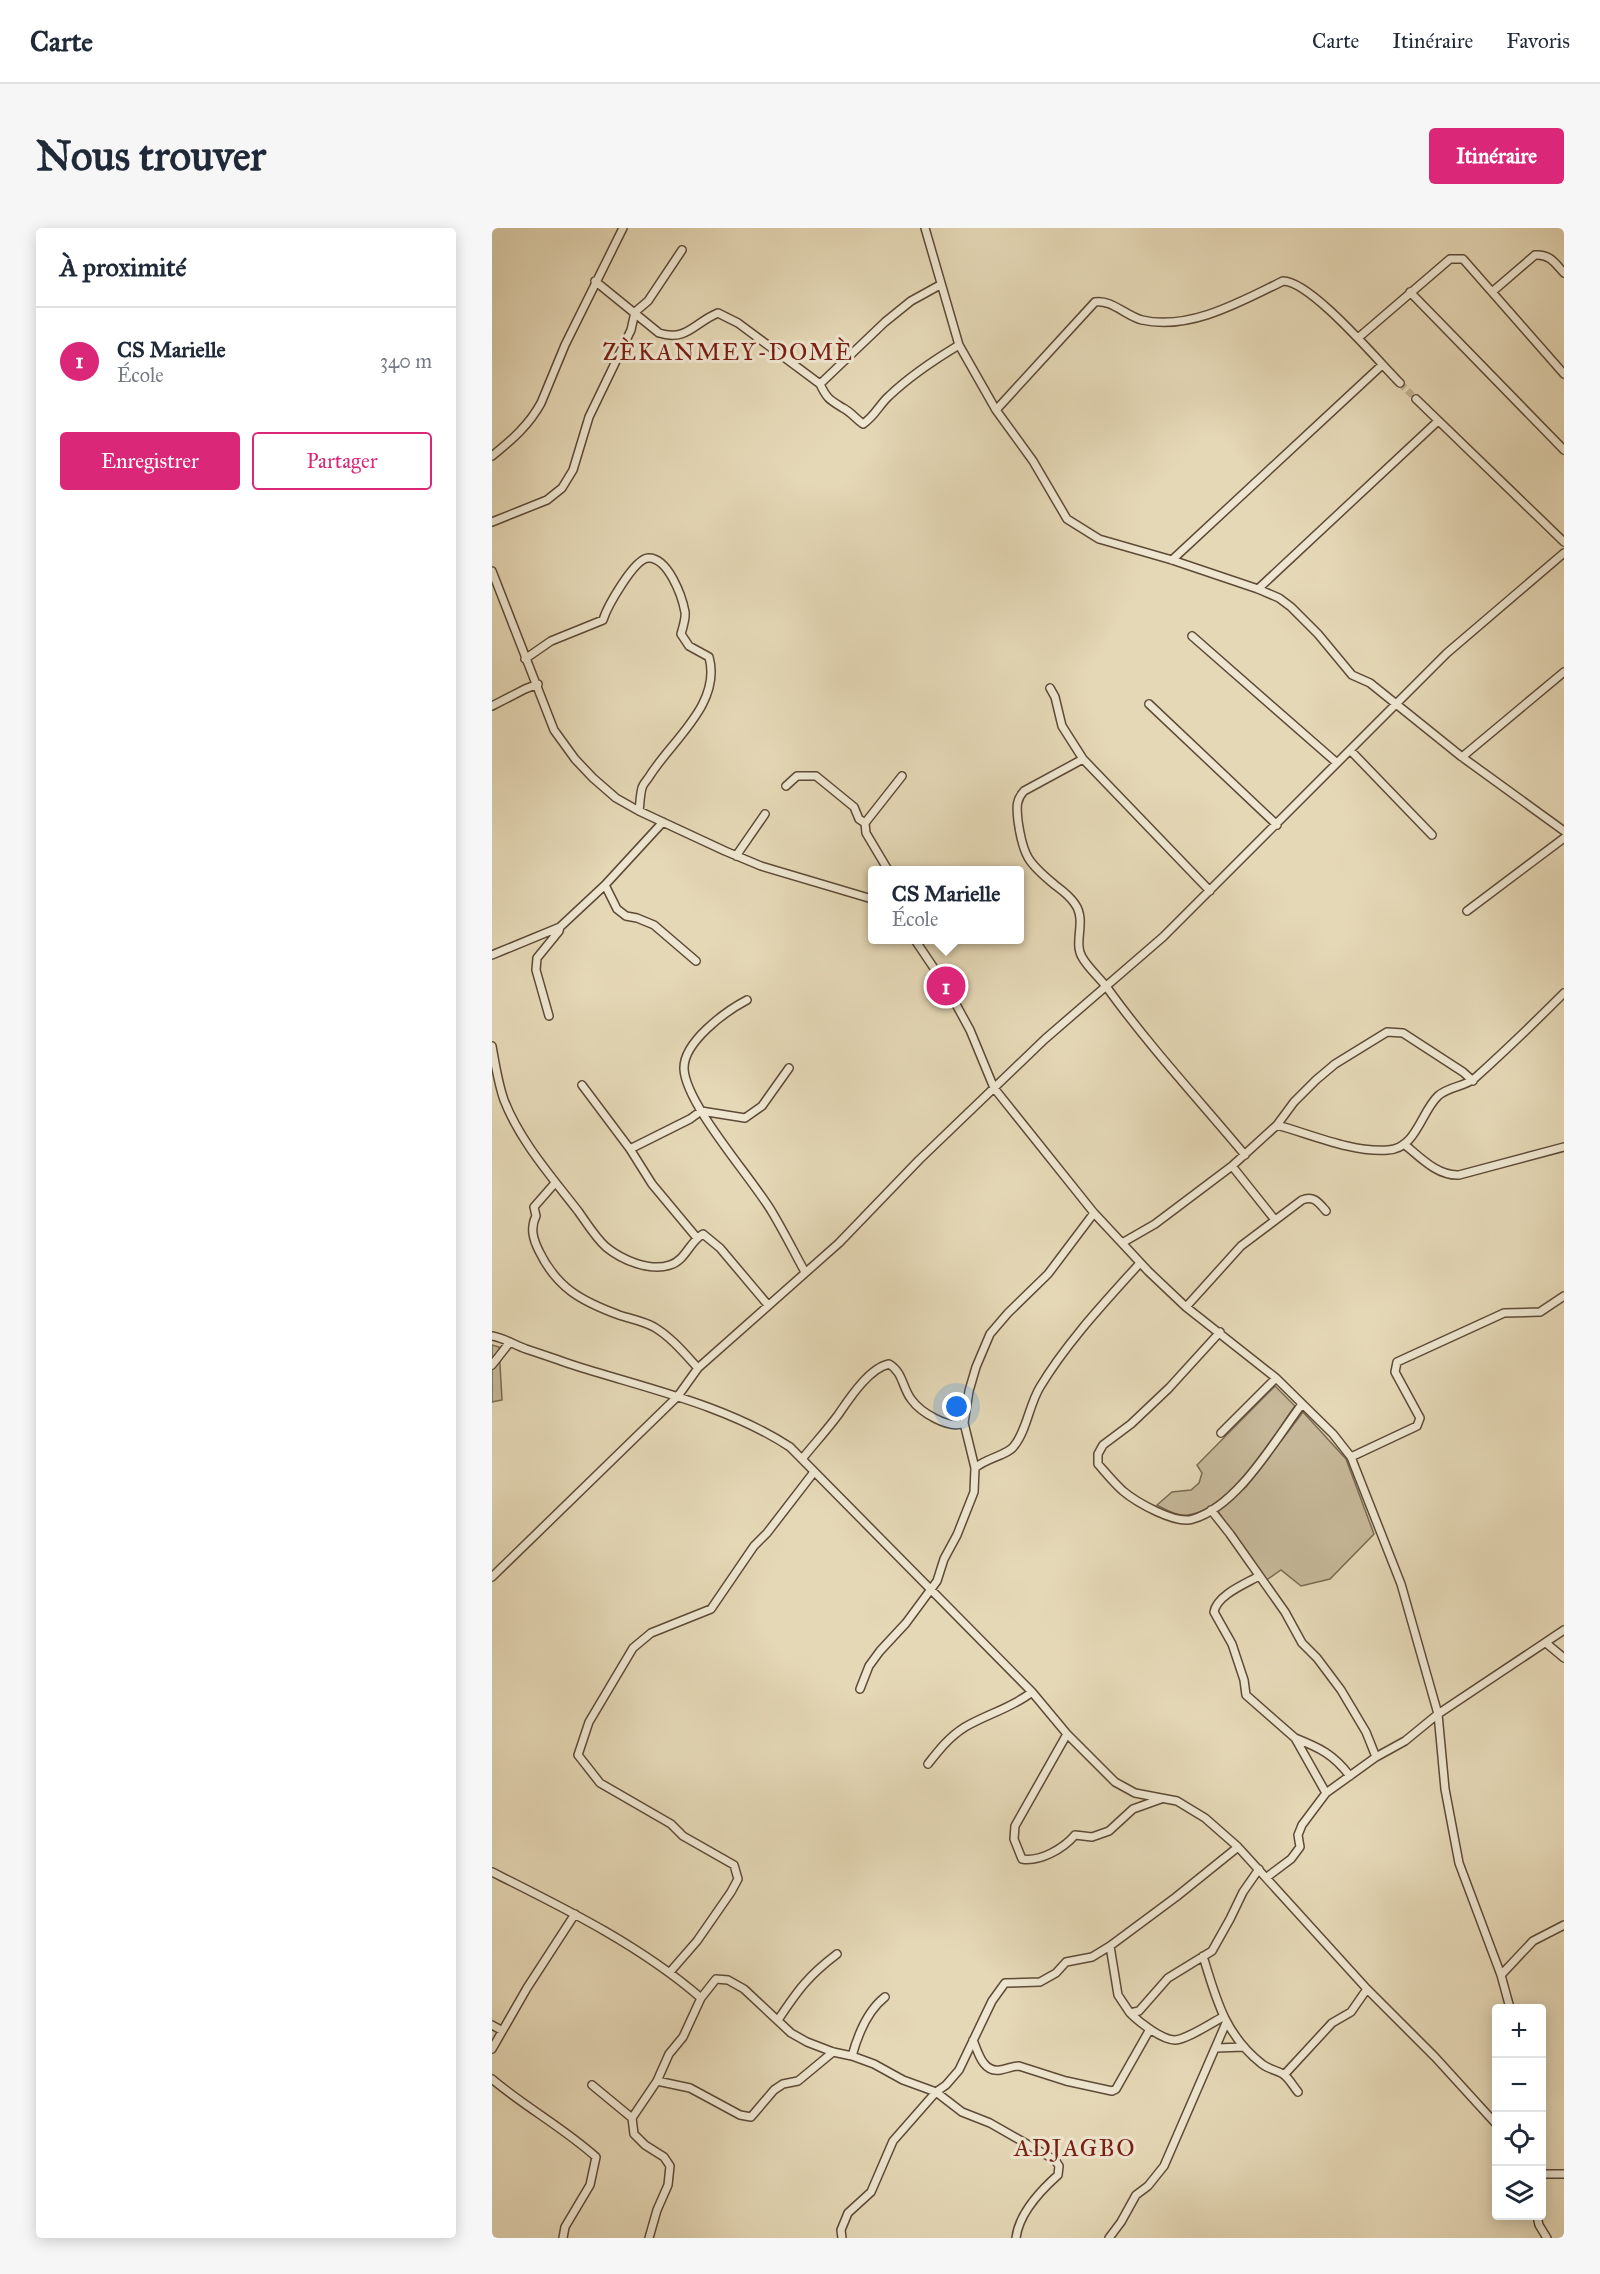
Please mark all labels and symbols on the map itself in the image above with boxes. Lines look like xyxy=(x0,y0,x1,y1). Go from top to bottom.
district label: ZÈKANMEY-DOMÈ xyxy=(603,337,853,367)
pin: 1 xyxy=(926,964,966,1008)
your location xyxy=(942,1392,971,1421)
district label: ADJAGBO xyxy=(1013,2133,1136,2163)

